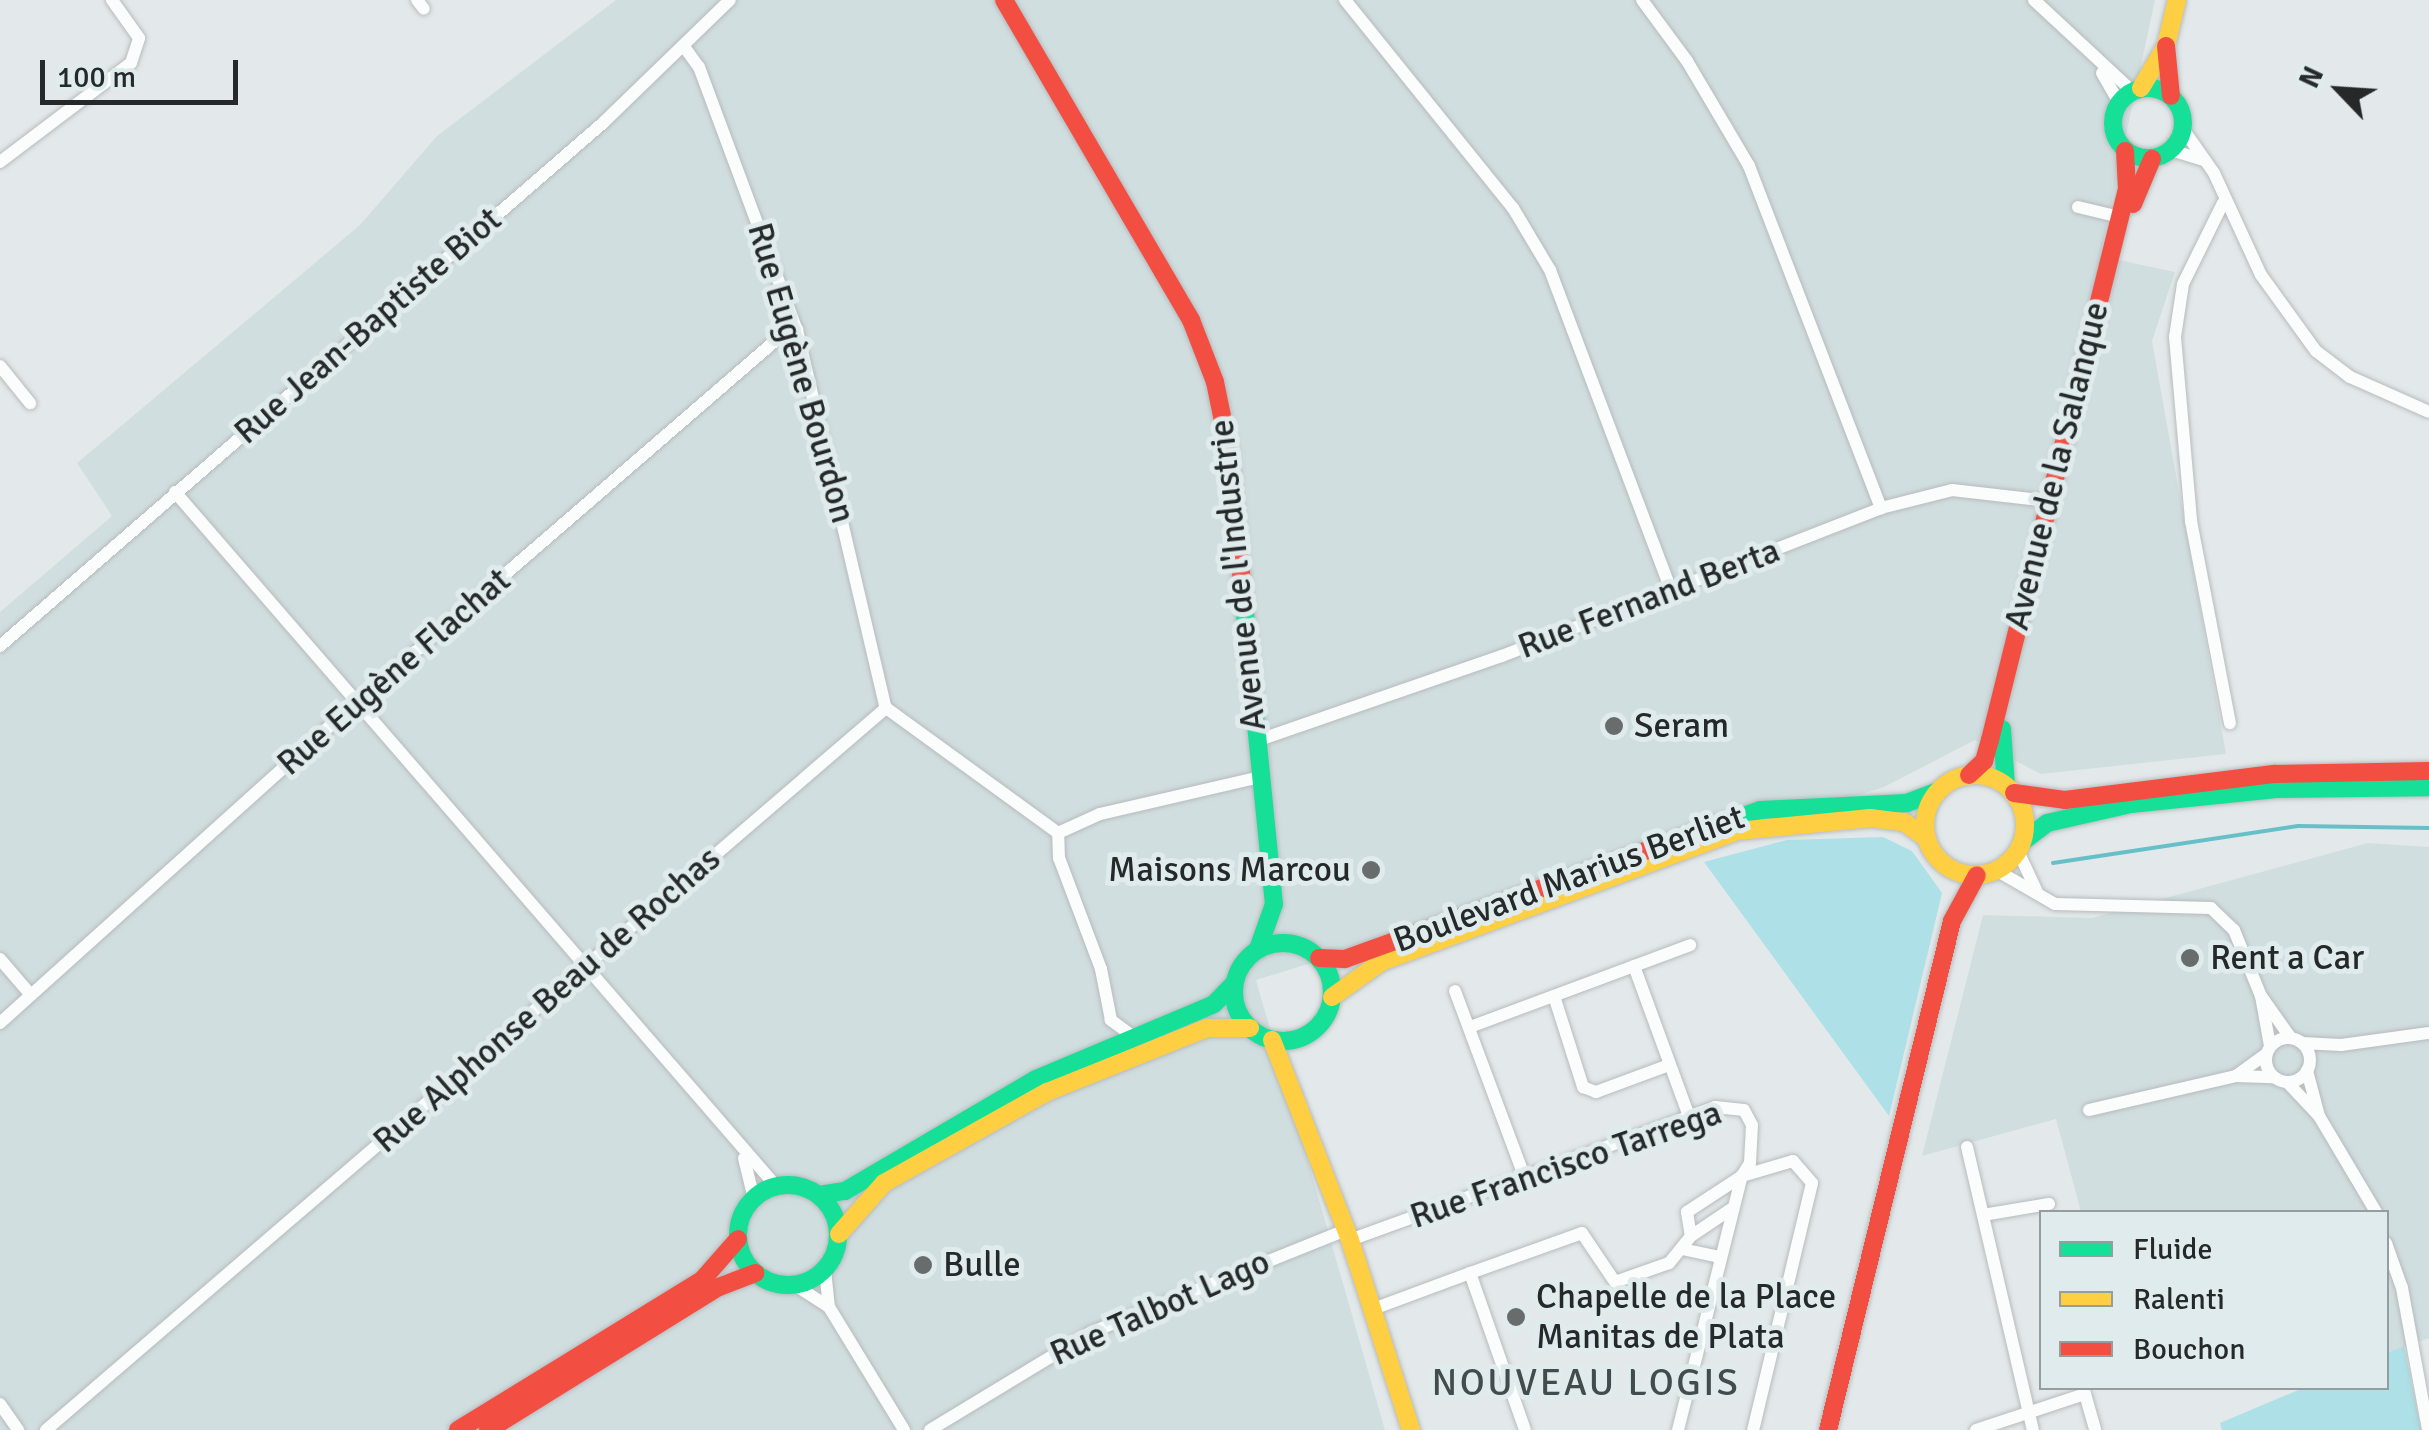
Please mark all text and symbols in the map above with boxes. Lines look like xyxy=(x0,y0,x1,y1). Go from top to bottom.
scale bar xyxy=(45,40,242,102)
north arrow xyxy=(2289,40,2389,140)
text: 100 m xyxy=(57,59,136,96)
text: N xyxy=(2292,61,2331,93)
street label: Rue Jean-Baptiste Biot xyxy=(226,199,510,453)
street label: Rue Eugène Bourdon xyxy=(738,218,864,528)
street label: Avenue de la Salanque xyxy=(1996,298,2118,634)
street label: Avenue de l'Industrie xyxy=(1201,417,1275,733)
street label: Rue Fernand Berta xyxy=(1512,530,1786,668)
street label: Rue Eugène Flachat xyxy=(269,559,519,785)
place label: Seram xyxy=(1634,705,1729,747)
marker: Seram xyxy=(1603,715,1625,737)
street label: Boulevard Marius Berliet xyxy=(1388,796,1750,962)
street label: Rue Alphonse Beau de Rochas xyxy=(365,838,729,1162)
place label: Maisons Marcou xyxy=(1108,849,1351,891)
marker: Maisons Marcou xyxy=(1360,859,1382,881)
place label: Rent a Car xyxy=(2210,937,2364,979)
marker: Rent a Car xyxy=(2179,947,2201,969)
street label: Rue Francisco Tarrega xyxy=(1405,1092,1727,1238)
legend xyxy=(2039,1210,2389,1390)
text: Fluide xyxy=(2133,1231,2212,1268)
street label: Rue Talbot Lago xyxy=(1044,1241,1276,1375)
place label: Bulle xyxy=(943,1244,1021,1286)
marker: Bulle xyxy=(912,1254,934,1276)
place label: Chapelle de la Place Manitas de Plata xyxy=(1536,1276,1836,1358)
text: Ralenti xyxy=(2133,1281,2225,1318)
marker: Chapelle de la Place Manitas de Plata xyxy=(1505,1306,1527,1328)
text: Bouchon xyxy=(2133,1331,2246,1368)
district label: NOUVEAU LOGIS xyxy=(1432,1360,1740,1406)

